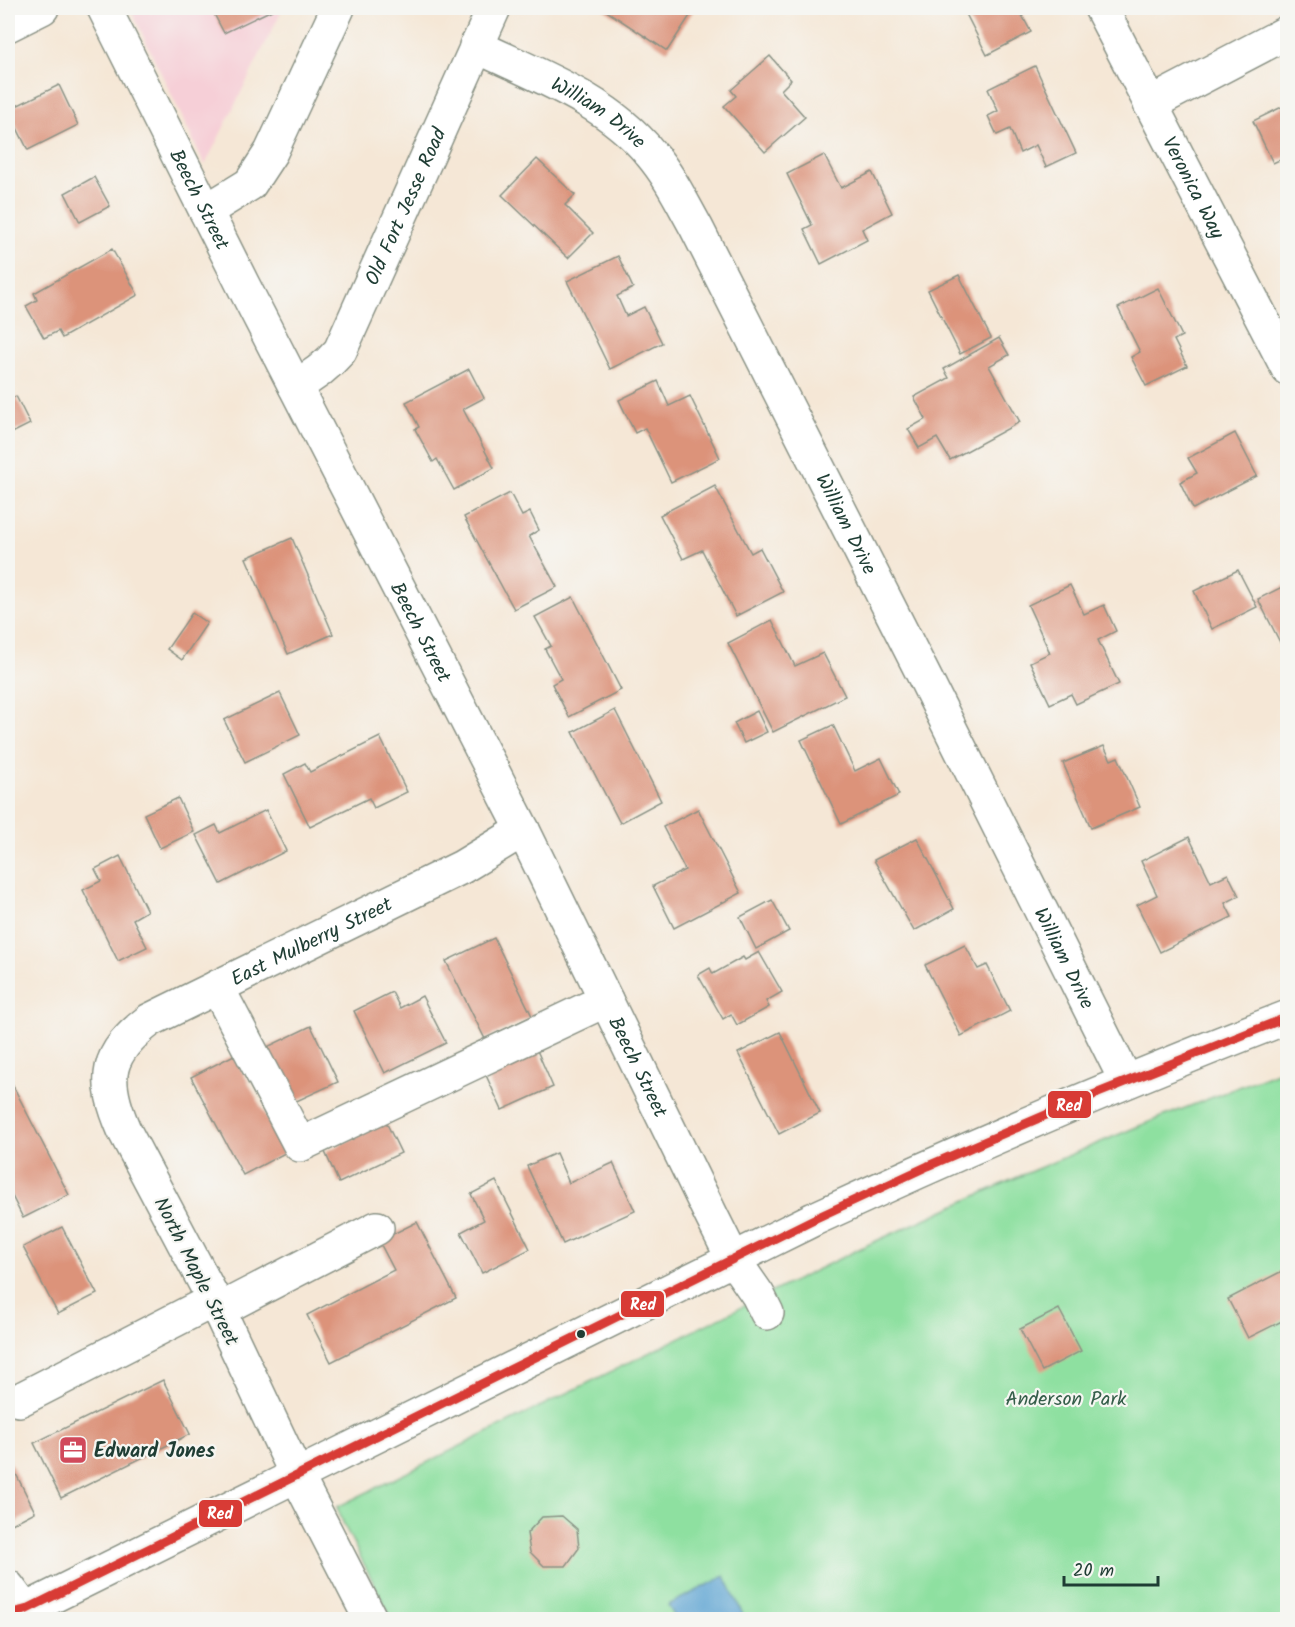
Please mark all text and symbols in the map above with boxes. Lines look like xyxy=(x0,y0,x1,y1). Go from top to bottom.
street label: William Drive xyxy=(545,70,653,157)
street label: Old Fort Jesse Road xyxy=(357,122,457,291)
street label: Veronica Way xyxy=(1152,131,1232,246)
street label: Beech Street xyxy=(159,144,237,256)
street label: William Drive xyxy=(806,468,884,581)
street label: Beech Street xyxy=(380,577,459,689)
street label: East Mulberry Street xyxy=(226,889,399,996)
street label: William Drive xyxy=(1024,902,1102,1015)
street label: Beech Street xyxy=(598,1011,675,1124)
line badge: Red xyxy=(1047,1090,1092,1119)
text: Red xyxy=(1056,1094,1082,1119)
street label: North Maple Street xyxy=(144,1192,247,1352)
line badge: Red xyxy=(620,1290,665,1318)
text: Red xyxy=(630,1293,656,1318)
unlabelled marker xyxy=(575,1328,587,1340)
park label: Anderson Park xyxy=(1006,1384,1127,1416)
office icon: Edward Jones xyxy=(57,1434,89,1466)
place label: Edward Jones xyxy=(94,1436,216,1468)
line badge: Red xyxy=(198,1499,243,1528)
text: Red xyxy=(207,1502,233,1527)
scale bar xyxy=(1064,1549,1158,1587)
text: 20 m xyxy=(1073,1557,1114,1586)

